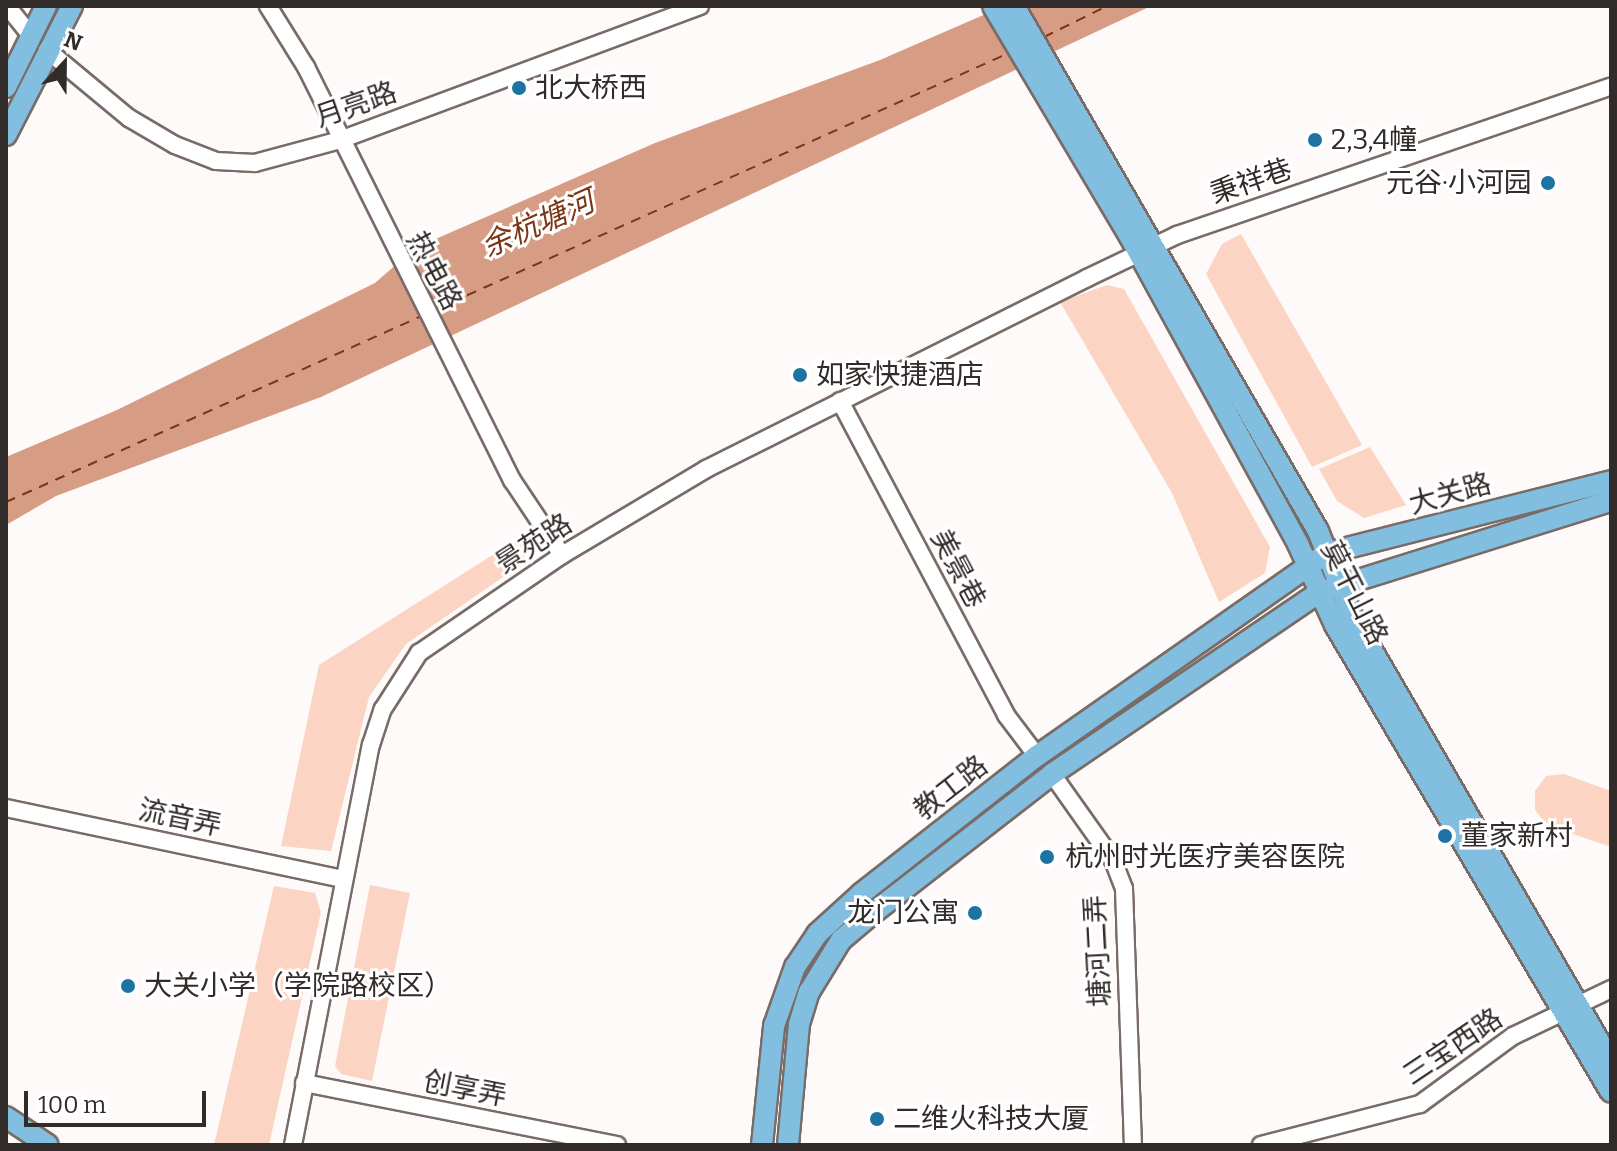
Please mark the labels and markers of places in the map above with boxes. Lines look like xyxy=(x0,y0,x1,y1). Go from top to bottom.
place label: 北大桥西 xyxy=(535,71,647,105)
marker: 北大桥西 xyxy=(510,79,528,97)
place label: 2,3,4幢 xyxy=(1331,123,1417,157)
marker: 2,3,4幢 xyxy=(1306,131,1324,149)
place label: 元谷·小河园 xyxy=(1386,166,1532,200)
marker: 元谷·小河园 xyxy=(1539,174,1557,192)
place label: 如家快捷酒店 xyxy=(816,358,984,392)
marker: 如家快捷酒店 xyxy=(791,366,809,384)
place label: 董家新村 xyxy=(1461,819,1573,853)
marker: 董家新村 xyxy=(1436,827,1454,845)
place label: 杭州时光医疗美容医院 xyxy=(1065,840,1345,874)
marker: 杭州时光医疗美容医院 xyxy=(1036,846,1058,868)
place label: 龙门公寓 xyxy=(847,896,959,930)
marker: 龙门公寓 xyxy=(966,904,984,922)
place label: 大关小学（学院路校区） xyxy=(144,969,452,1003)
marker: 大关小学（学院路校区） xyxy=(119,977,137,995)
place label: 二维火科技大厦 xyxy=(893,1102,1089,1136)
marker: 二维火科技大厦 xyxy=(868,1110,886,1128)

